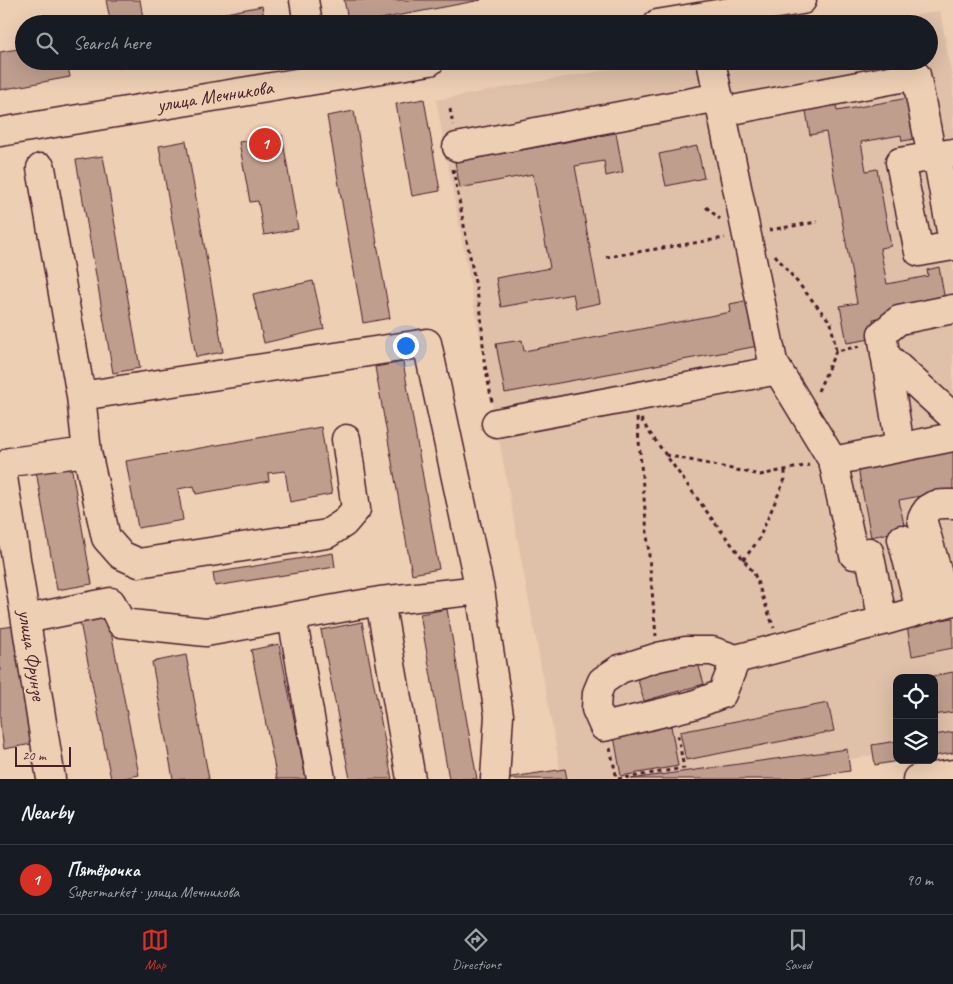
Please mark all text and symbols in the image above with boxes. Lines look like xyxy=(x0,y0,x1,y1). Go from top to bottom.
search box xyxy=(15,15,938,70)
icon: search xyxy=(33,29,61,57)
text: Search here xyxy=(73,31,150,55)
street label: улица Мечникова xyxy=(154,74,276,118)
pin: 1 xyxy=(249,125,281,163)
your location xyxy=(393,333,419,359)
street label: улица Фрунзе xyxy=(12,607,52,704)
map controls xyxy=(893,674,938,764)
button: locate xyxy=(893,674,938,719)
button: layers xyxy=(893,719,938,764)
scale bar xyxy=(15,744,71,767)
text: 20 m xyxy=(22,747,46,764)
text: Nearby xyxy=(20,799,73,825)
text: Пятёрочка xyxy=(67,858,140,882)
text: 1 xyxy=(32,870,40,890)
text: 90 m xyxy=(906,870,933,890)
text: Supermarket · улица Мечникова xyxy=(67,882,239,902)
tab: Map xyxy=(141,926,169,973)
tab: Directions xyxy=(452,926,501,973)
tab: Saved xyxy=(784,926,812,973)

